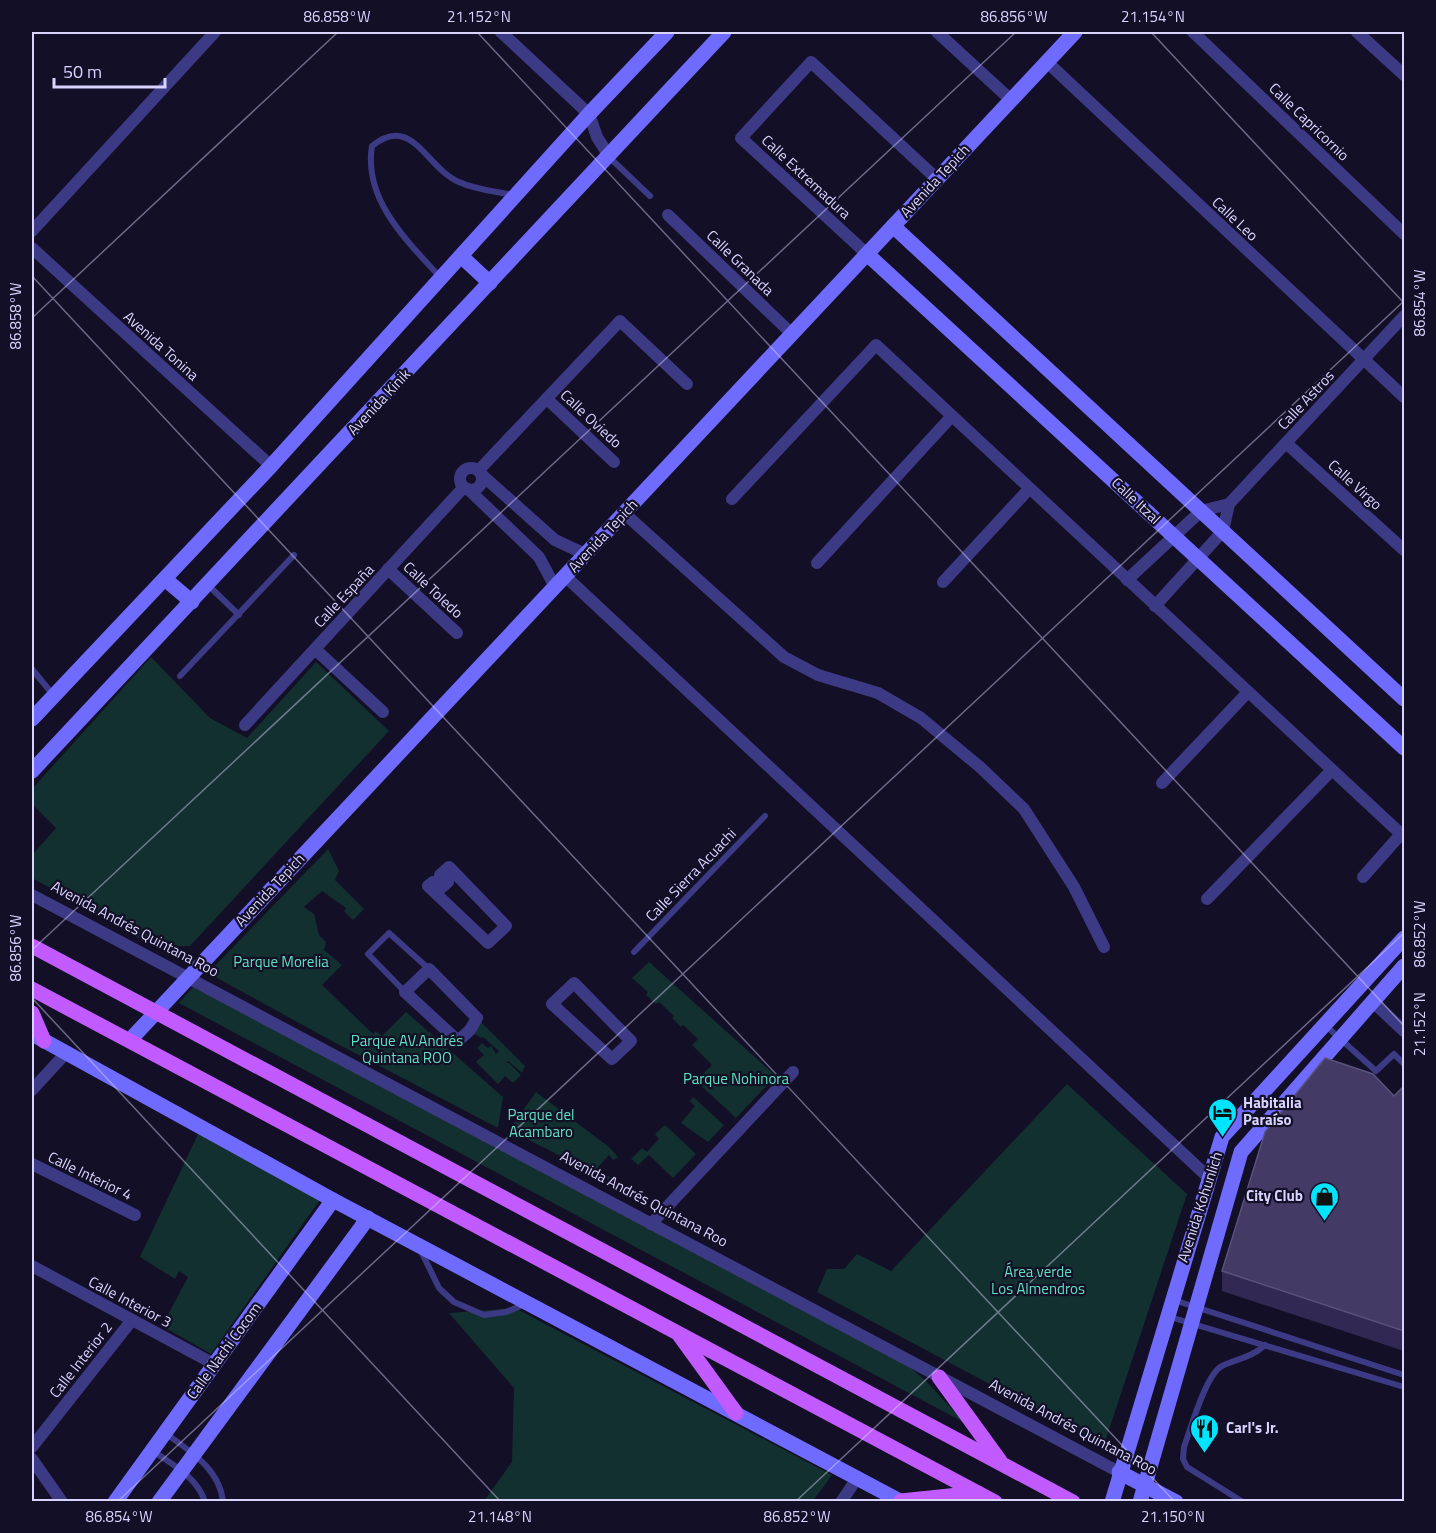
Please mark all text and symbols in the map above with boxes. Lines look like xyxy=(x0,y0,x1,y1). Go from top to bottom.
text: 86.858°W xyxy=(304,5,370,28)
text: 21.152°N xyxy=(447,5,511,28)
text: 86.856°W xyxy=(981,5,1047,28)
text: 21.154°N xyxy=(1121,5,1185,28)
scale bar xyxy=(54,51,165,89)
text: 50 m xyxy=(63,58,102,85)
street label: Calle Capricornio xyxy=(1264,77,1355,166)
street label: Calle Extremadura xyxy=(756,129,857,225)
street label: Avenida Tepich xyxy=(894,139,975,223)
street label: Calle Leo xyxy=(1207,191,1264,246)
street label: Calle Granada xyxy=(701,224,780,301)
text: 86.854°W xyxy=(1408,270,1431,336)
text: 86.858°W xyxy=(4,283,27,349)
street label: Avenida Tonina xyxy=(118,305,205,386)
street label: Avenida Kinik xyxy=(342,363,416,440)
street label: Calle Astros xyxy=(1272,365,1339,435)
street label: Calle Oviedo xyxy=(555,384,628,453)
street label: Calle Virgo xyxy=(1323,454,1388,515)
street label: Calle Itzal xyxy=(1106,472,1166,530)
street label: Avenida Tepich xyxy=(562,494,643,578)
street label: Calle Toledo xyxy=(398,556,469,624)
street label: Calle España xyxy=(308,558,380,633)
street label: Calle Sierra Acuachi xyxy=(640,823,741,927)
street label: Avenida Tepich xyxy=(229,848,310,932)
street label: Avenida Andrés Quintana Roo xyxy=(47,875,223,983)
text: 86.852°W xyxy=(1408,901,1431,967)
text: 86.856°W xyxy=(4,915,27,981)
park label: Parque Morelia xyxy=(233,950,329,973)
text: 21.152°N xyxy=(1408,992,1431,1056)
park label: Parque AV.Andrés Quintana ROO xyxy=(351,1029,463,1069)
park label: Parque Nohinora xyxy=(683,1067,790,1090)
place label: Habitalia Paraíso xyxy=(1243,1091,1302,1131)
hotel icon: Habitalia Paraíso xyxy=(1206,1096,1238,1138)
park label: Parque del Acambaro xyxy=(507,1103,575,1143)
street label: Calle Interior 4 xyxy=(44,1145,136,1206)
street label: Avenida Andrés Quintana Roo xyxy=(556,1145,732,1253)
street label: Avenida Kohunlich xyxy=(1171,1149,1228,1265)
shop icon: City Club xyxy=(1308,1180,1340,1222)
place label: City Club xyxy=(1246,1184,1303,1207)
park label: Área verde Los Almendros xyxy=(991,1260,1085,1300)
street label: Calle Interior 3 xyxy=(85,1270,176,1333)
street label: Calle Nachi Cocom xyxy=(180,1297,267,1404)
street label: Calle Interior 2 xyxy=(43,1317,118,1403)
street label: Avenida Andrés Quintana Roo xyxy=(985,1373,1161,1481)
restaurant icon: Carl's Jr. xyxy=(1189,1412,1221,1454)
place label: Carl's Jr. xyxy=(1226,1416,1279,1439)
text: 86.854°W xyxy=(86,1505,152,1528)
text: 21.148°N xyxy=(468,1505,532,1528)
text: 86.852°W xyxy=(764,1505,830,1528)
text: 21.150°N xyxy=(1141,1505,1205,1528)

